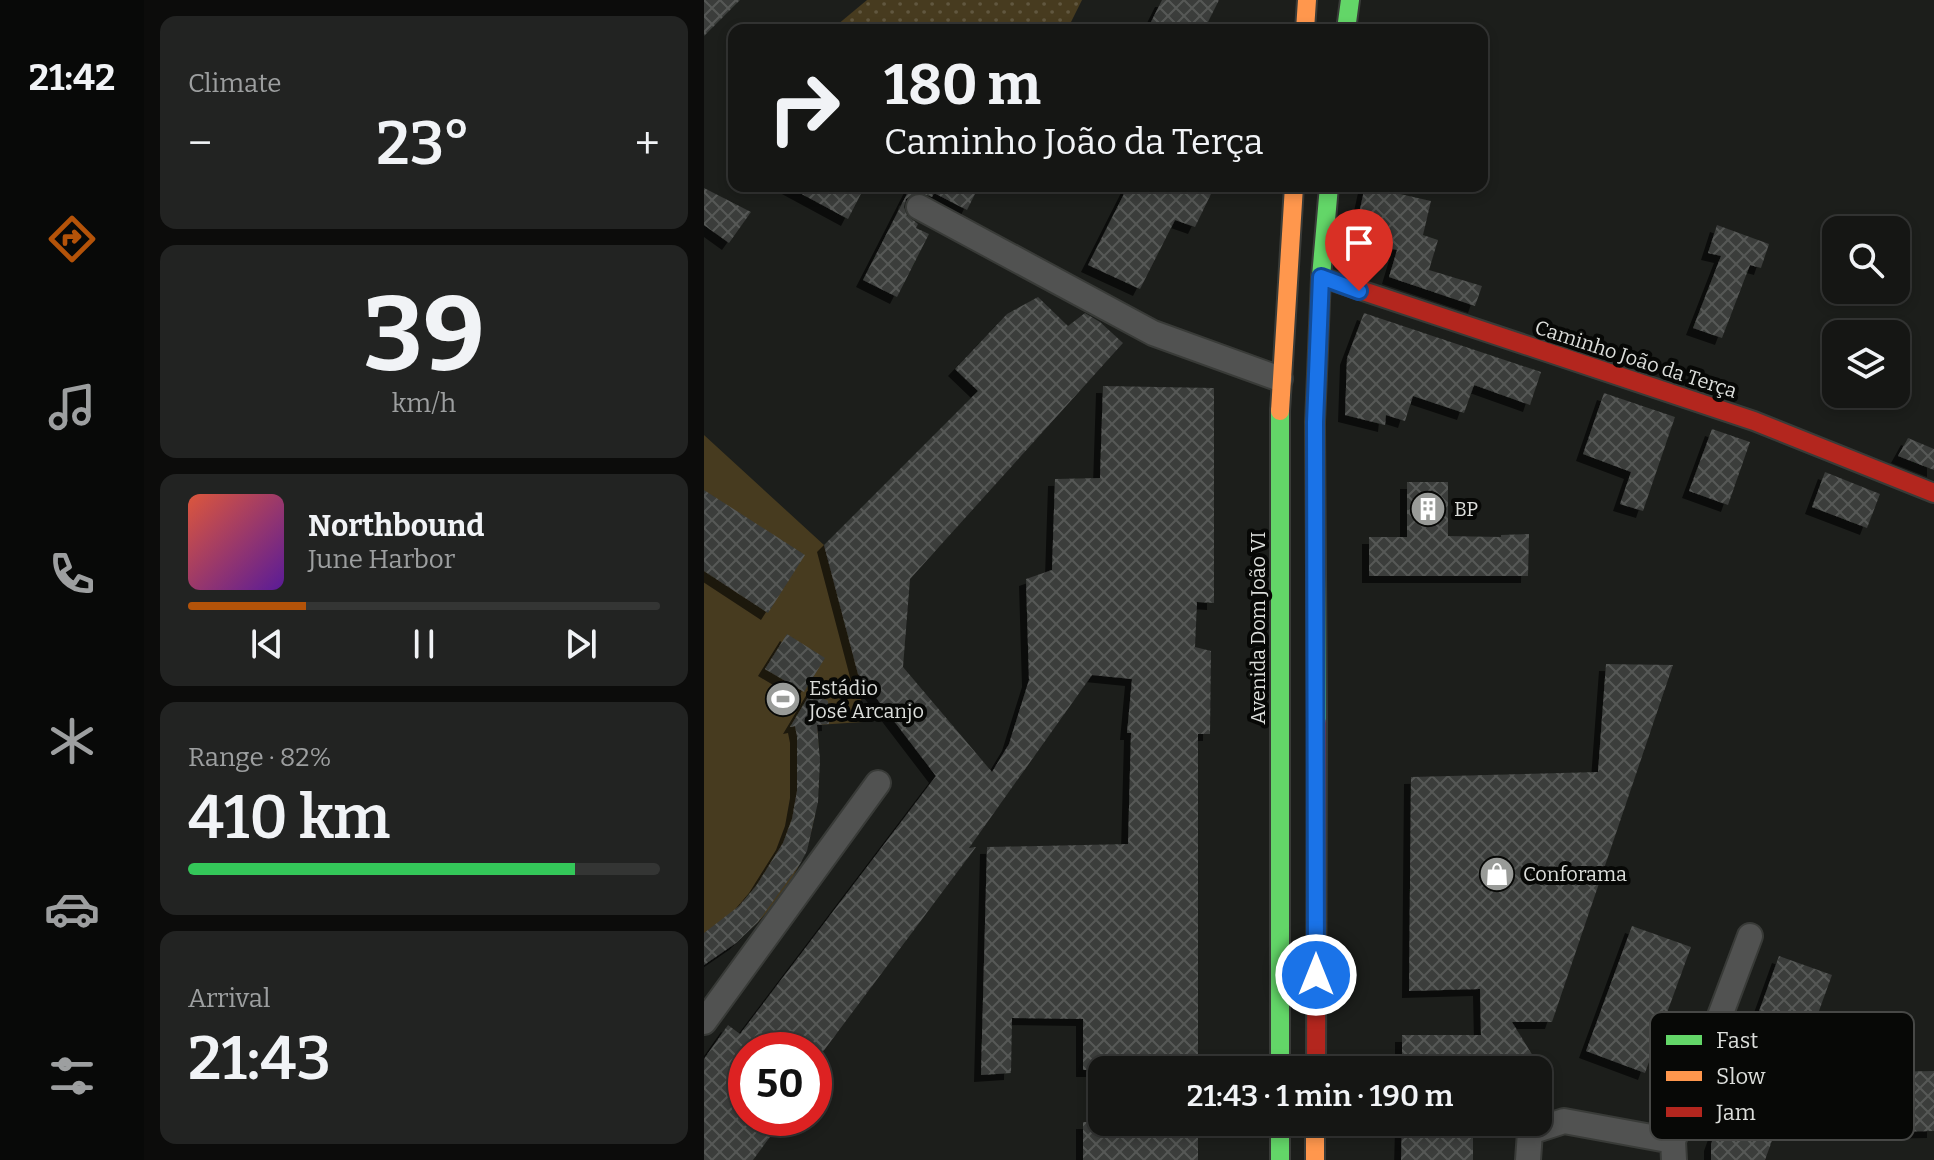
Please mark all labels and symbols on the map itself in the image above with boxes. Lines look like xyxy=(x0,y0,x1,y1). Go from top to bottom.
pin xyxy=(1325,209,1393,291)
street label: Caminho João da Terça xyxy=(1532,315,1740,403)
building icon: BP xyxy=(1409,490,1447,528)
place label: BP xyxy=(1454,497,1478,521)
street label: Avenida Dom João VI xyxy=(1246,532,1270,725)
place label: Estádio José Arcanjo xyxy=(808,676,924,724)
sports icon: Estádio José Arcanjo xyxy=(764,680,802,718)
shop icon: Conforama xyxy=(1478,855,1516,893)
place label: Conforama xyxy=(1523,862,1627,886)
position arrow xyxy=(1274,933,1358,1017)
legend xyxy=(1650,1012,1914,1140)
text: Fast xyxy=(1716,1027,1758,1054)
speed limit sign: 50 xyxy=(728,1032,832,1136)
text: Slow xyxy=(1716,1063,1766,1090)
text: Jam xyxy=(1715,1099,1756,1126)

